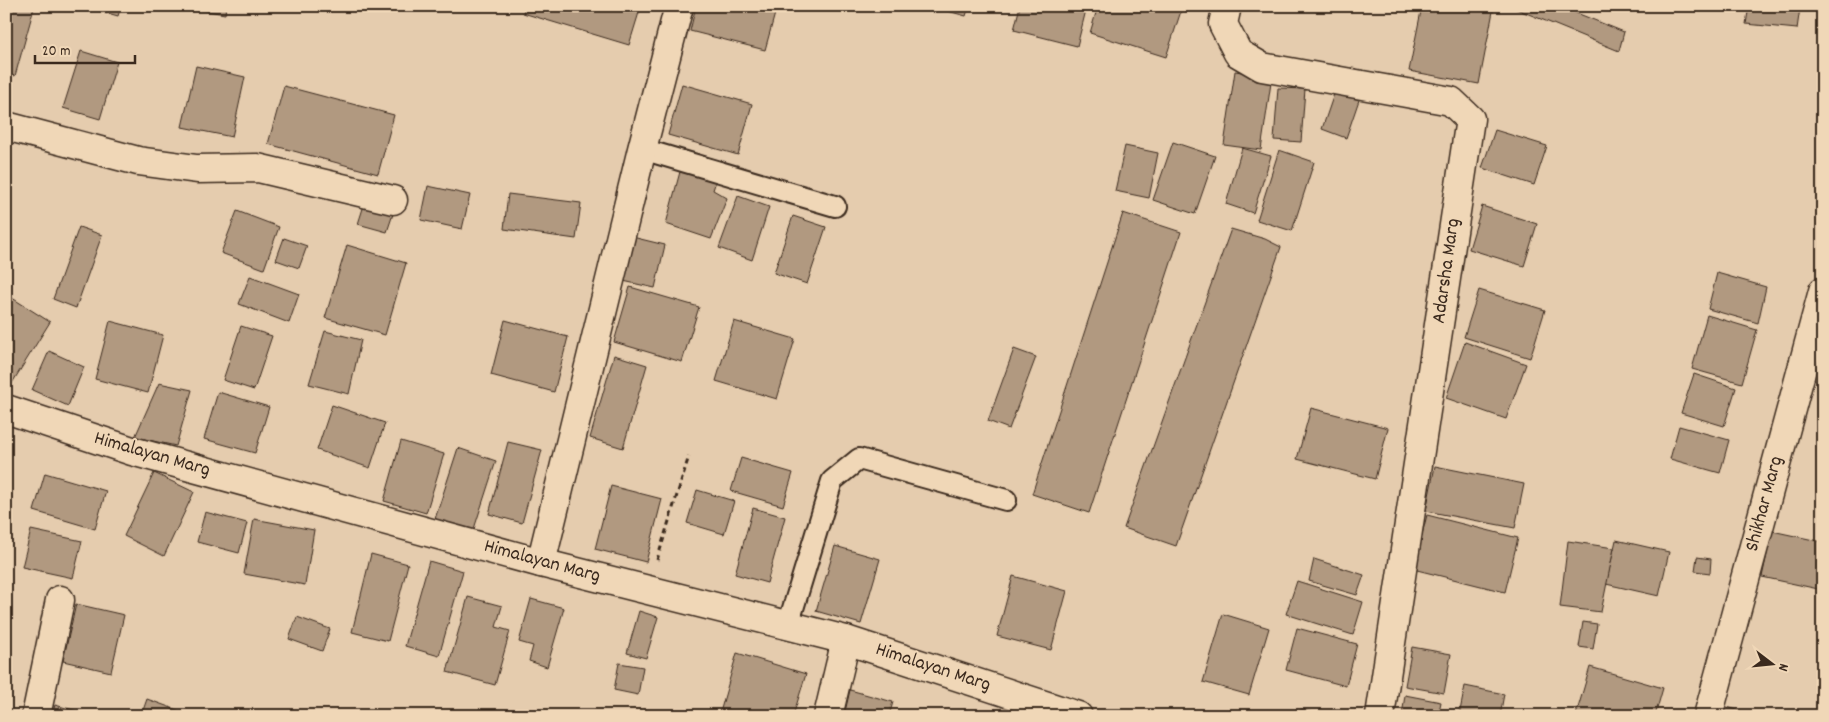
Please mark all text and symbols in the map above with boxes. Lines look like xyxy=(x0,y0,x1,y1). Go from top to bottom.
scale bar xyxy=(35,32,135,64)
text: 20 m xyxy=(42,41,70,63)
street label: Adarsha Marg xyxy=(1426,217,1468,325)
street label: Himalayan Marg xyxy=(91,425,213,485)
street label: Shikhar Marg xyxy=(1739,453,1791,555)
street label: Himalayan Marg xyxy=(481,533,603,591)
street label: Himalayan Marg xyxy=(872,636,994,700)
north arrow xyxy=(1746,640,1796,690)
text: N xyxy=(1772,661,1793,673)

